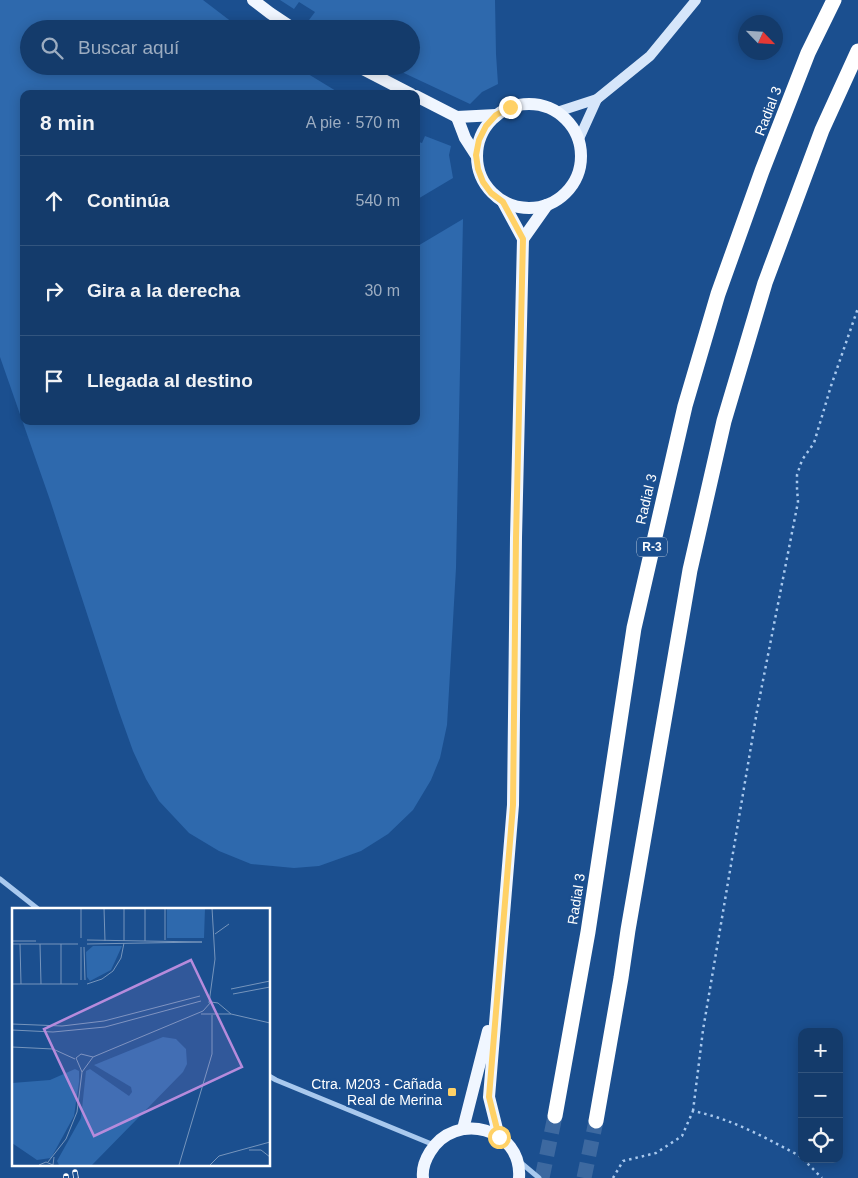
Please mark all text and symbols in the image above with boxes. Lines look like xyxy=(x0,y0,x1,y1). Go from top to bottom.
north arrow xyxy=(738,15,783,60)
search box xyxy=(20,20,420,75)
icon: search xyxy=(38,34,66,62)
text: Buscar aquí xyxy=(78,37,179,58)
street label: Radial 3 xyxy=(751,84,785,138)
route end xyxy=(499,96,522,119)
text: 8 min xyxy=(40,111,95,134)
text: A pie · 570 m xyxy=(306,114,400,131)
icon: ahead xyxy=(40,187,68,215)
text: Continúa xyxy=(87,190,169,211)
text: 540 m xyxy=(356,192,400,209)
icon: right xyxy=(40,277,68,305)
text: Gira a la derecha xyxy=(87,280,240,301)
text: 30 m xyxy=(364,282,400,299)
icon: arrive xyxy=(40,367,68,395)
text: Llegada al destino xyxy=(87,370,253,391)
street label: Radial 3 xyxy=(632,472,660,526)
road number: R-3 xyxy=(637,538,667,556)
street label: Radial 3 xyxy=(564,872,588,926)
inset map xyxy=(12,908,270,1166)
map controls xyxy=(798,1028,843,1163)
button: + xyxy=(798,1028,843,1073)
button: − xyxy=(798,1073,843,1118)
place label: Ctra. M203 - Cañada Real de Merina xyxy=(311,1076,442,1108)
marker: Ctra. M203 - Cañada Real de Merina xyxy=(446,1086,458,1098)
button: locate xyxy=(798,1118,843,1163)
route start xyxy=(488,1126,511,1149)

